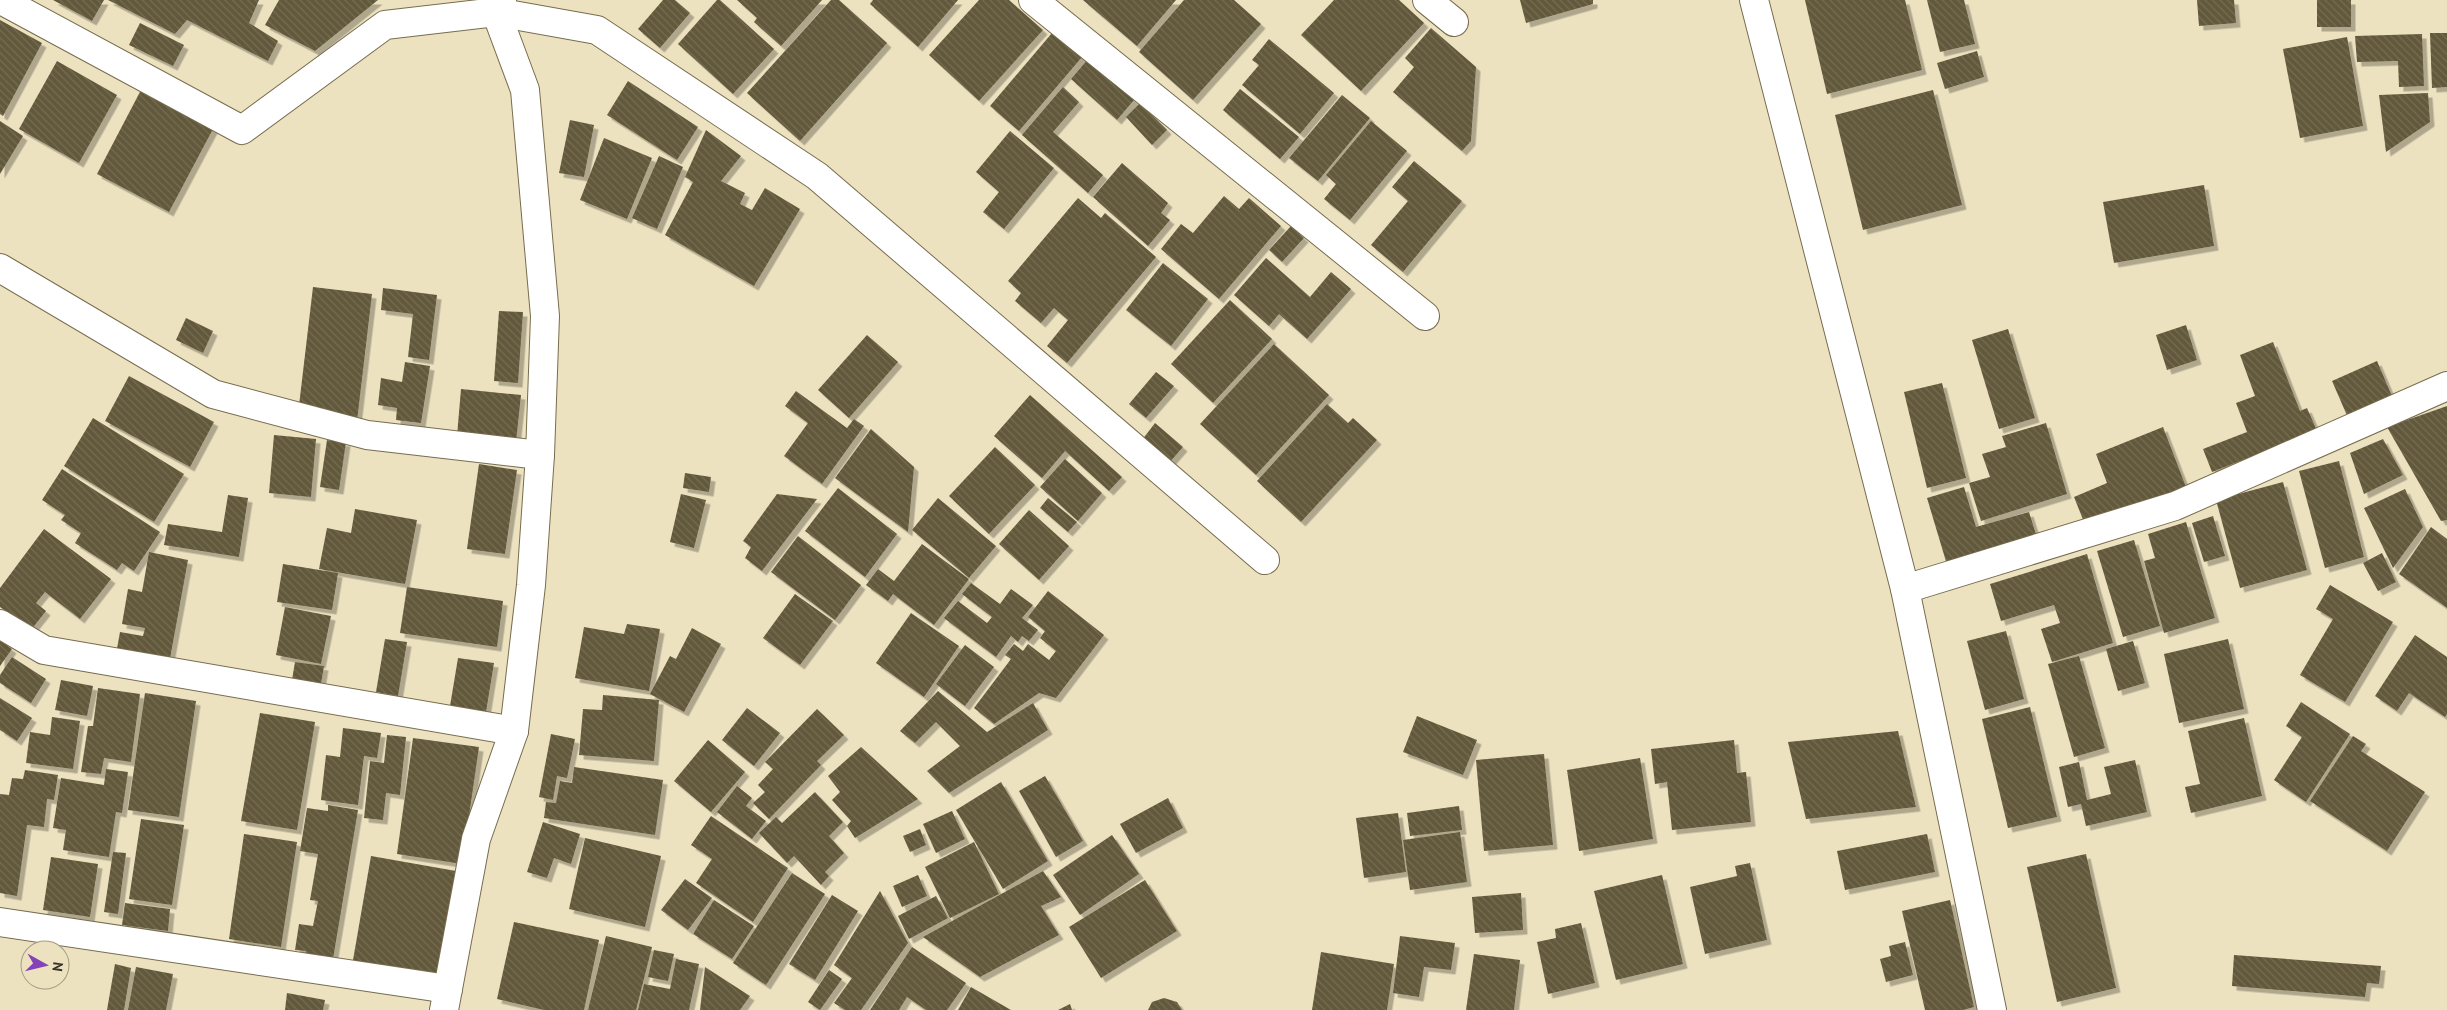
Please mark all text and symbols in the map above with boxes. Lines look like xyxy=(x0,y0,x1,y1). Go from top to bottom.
north arrow xyxy=(20,940,70,990)
text: N xyxy=(48,961,67,973)

